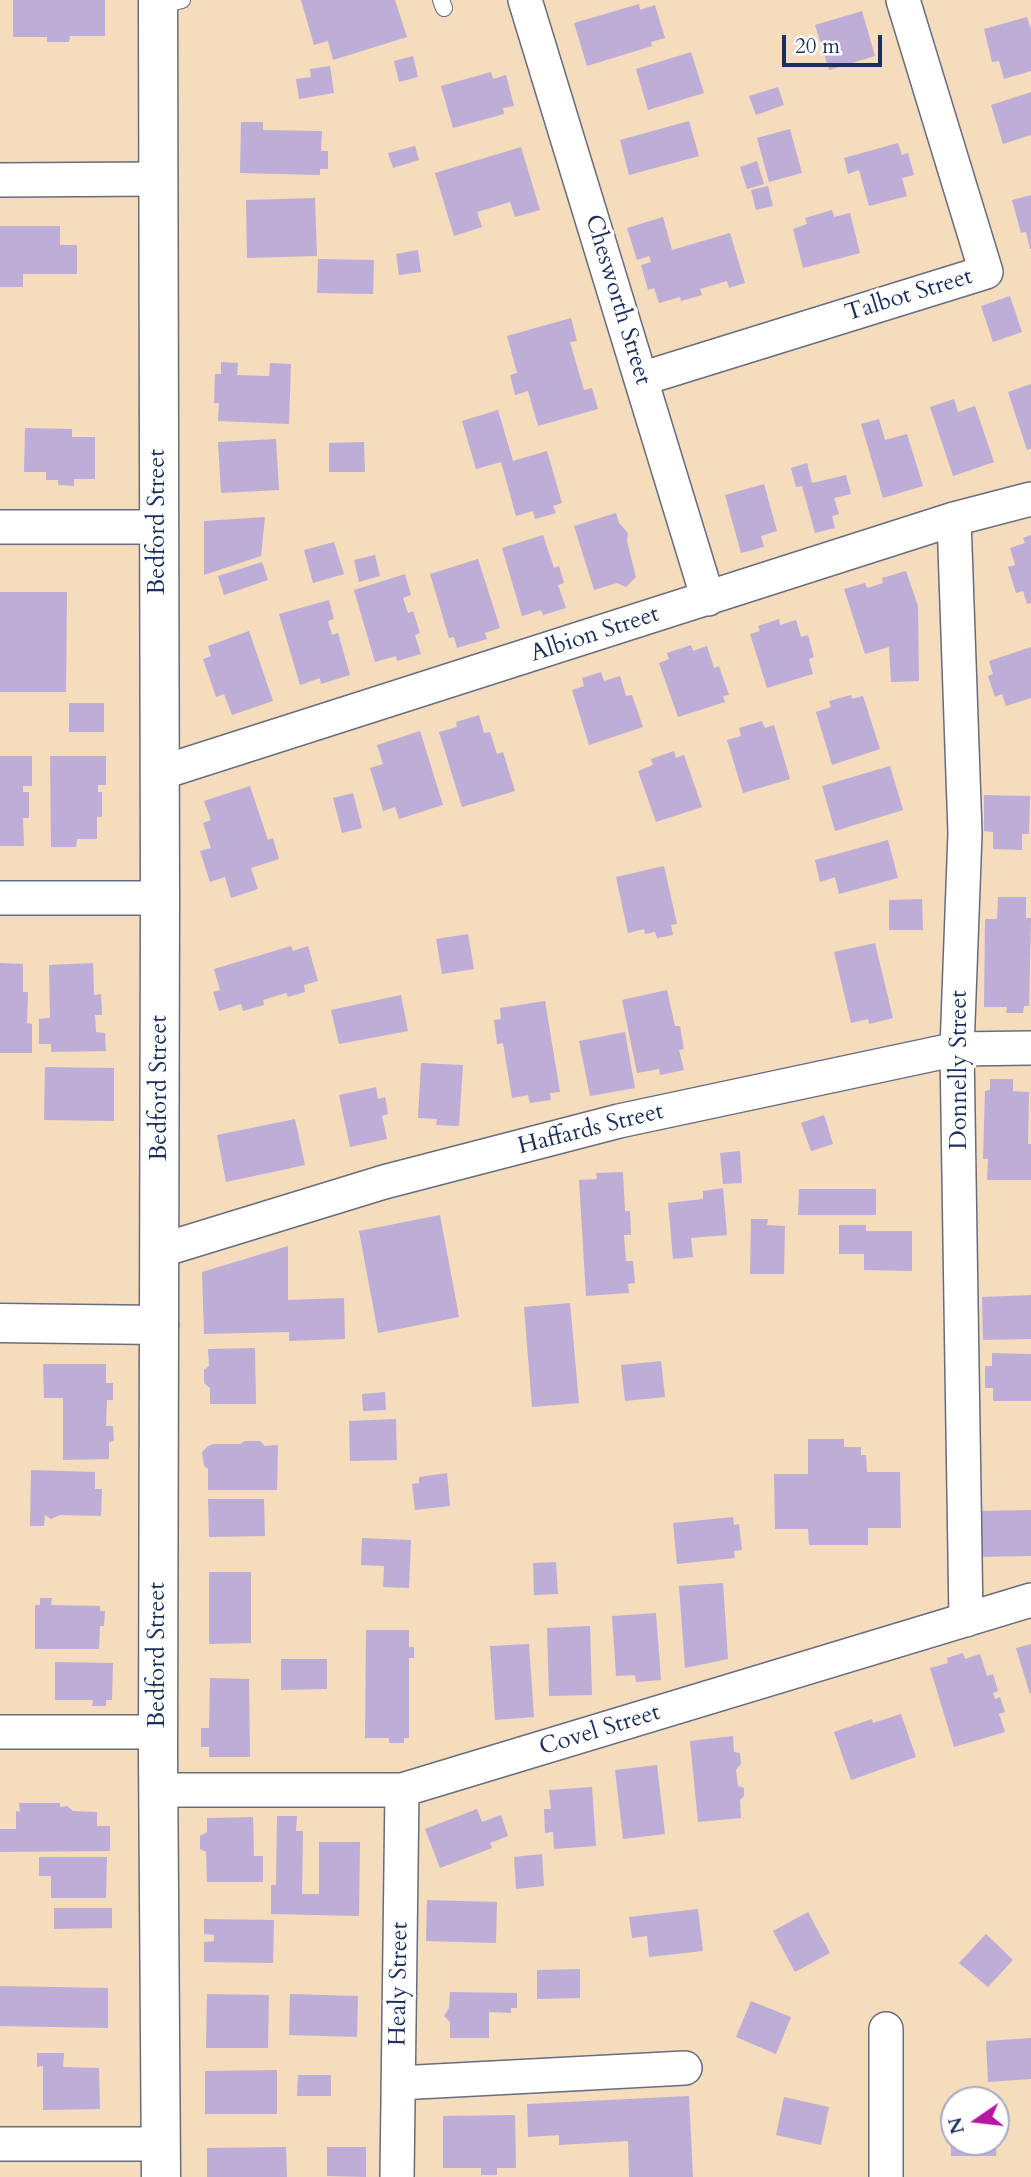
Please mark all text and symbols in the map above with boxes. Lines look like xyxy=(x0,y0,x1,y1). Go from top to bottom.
scale bar xyxy=(786,21,886,65)
text: 20 m xyxy=(795,32,840,61)
street label: Chesworth Street xyxy=(577,211,657,389)
street label: Talbot Street xyxy=(842,263,976,329)
street label: Bedford Street xyxy=(144,449,172,595)
street label: Albion Street xyxy=(527,601,663,669)
street label: Donnelly Street xyxy=(946,990,974,1150)
street label: Bedford Street xyxy=(146,1015,174,1161)
street label: Haffards Street xyxy=(515,1098,667,1162)
street label: Bedford Street xyxy=(144,1582,172,1728)
street label: Covel Street xyxy=(536,1699,664,1763)
street label: Healy Street xyxy=(385,1922,415,2046)
north arrow xyxy=(940,2086,1010,2156)
text: N xyxy=(942,2114,971,2137)

